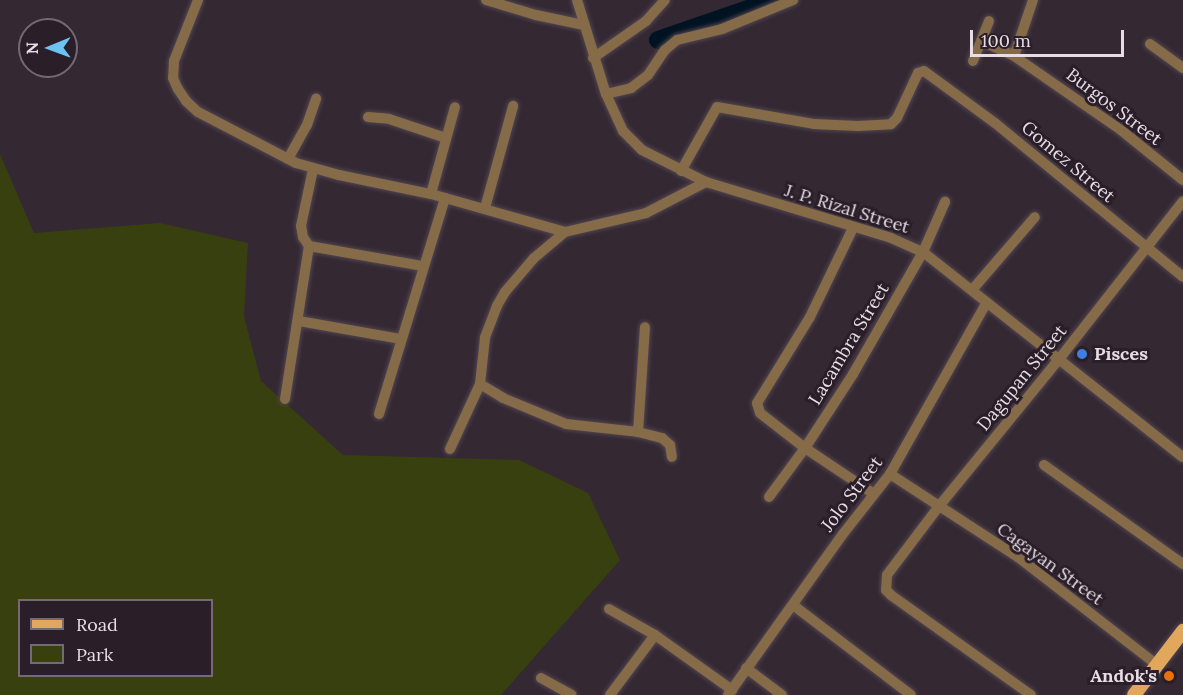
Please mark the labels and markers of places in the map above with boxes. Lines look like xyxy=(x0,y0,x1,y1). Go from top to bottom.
place label: Pisces xyxy=(1094,343,1148,365)
marker: Pisces xyxy=(1075,347,1089,361)
place label: Andok's xyxy=(1090,665,1157,687)
marker: Andok's xyxy=(1162,669,1176,683)

